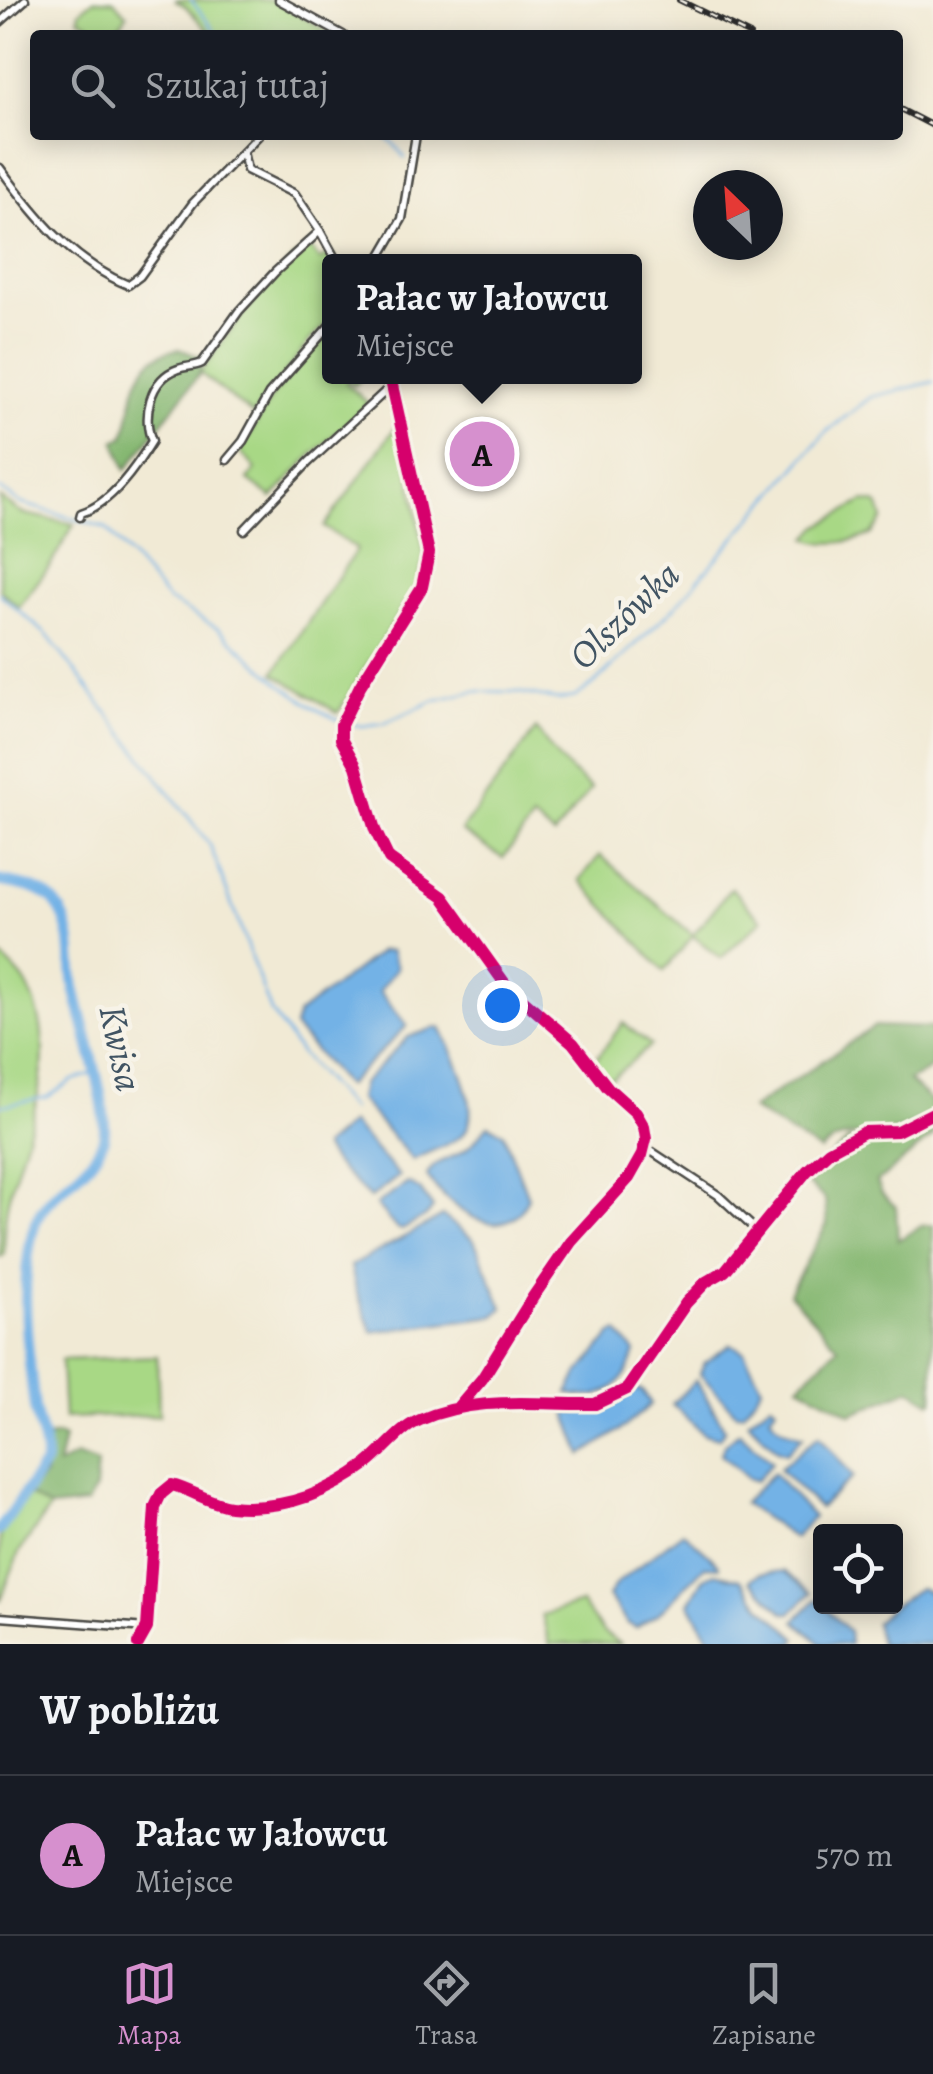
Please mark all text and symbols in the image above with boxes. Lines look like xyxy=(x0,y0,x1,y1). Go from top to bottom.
search box xyxy=(30,30,903,140)
icon: search xyxy=(65,58,120,113)
text: Szukaj tutaj xyxy=(145,59,329,111)
north arrow xyxy=(693,170,783,260)
popup xyxy=(322,254,642,384)
text: Pałac w Jałowcu xyxy=(356,271,608,323)
text: Miejsce xyxy=(356,323,454,367)
pin: A xyxy=(450,416,514,492)
water label: Olszówka xyxy=(557,549,691,681)
your location xyxy=(477,980,528,1031)
water label: Kwisa xyxy=(87,1000,155,1096)
map controls xyxy=(813,1524,903,1614)
button: locate xyxy=(813,1524,903,1614)
text: W pobliżu xyxy=(40,1681,219,1738)
text: Pałac w Jałowcu xyxy=(135,1807,387,1859)
text: A xyxy=(62,1833,83,1877)
text: 570 m xyxy=(816,1833,893,1877)
text: Miejsce xyxy=(135,1859,233,1903)
tab: Mapa xyxy=(117,1956,181,2054)
tab: Trasa xyxy=(416,1956,478,2054)
tab: Zapisane xyxy=(712,1956,816,2054)

